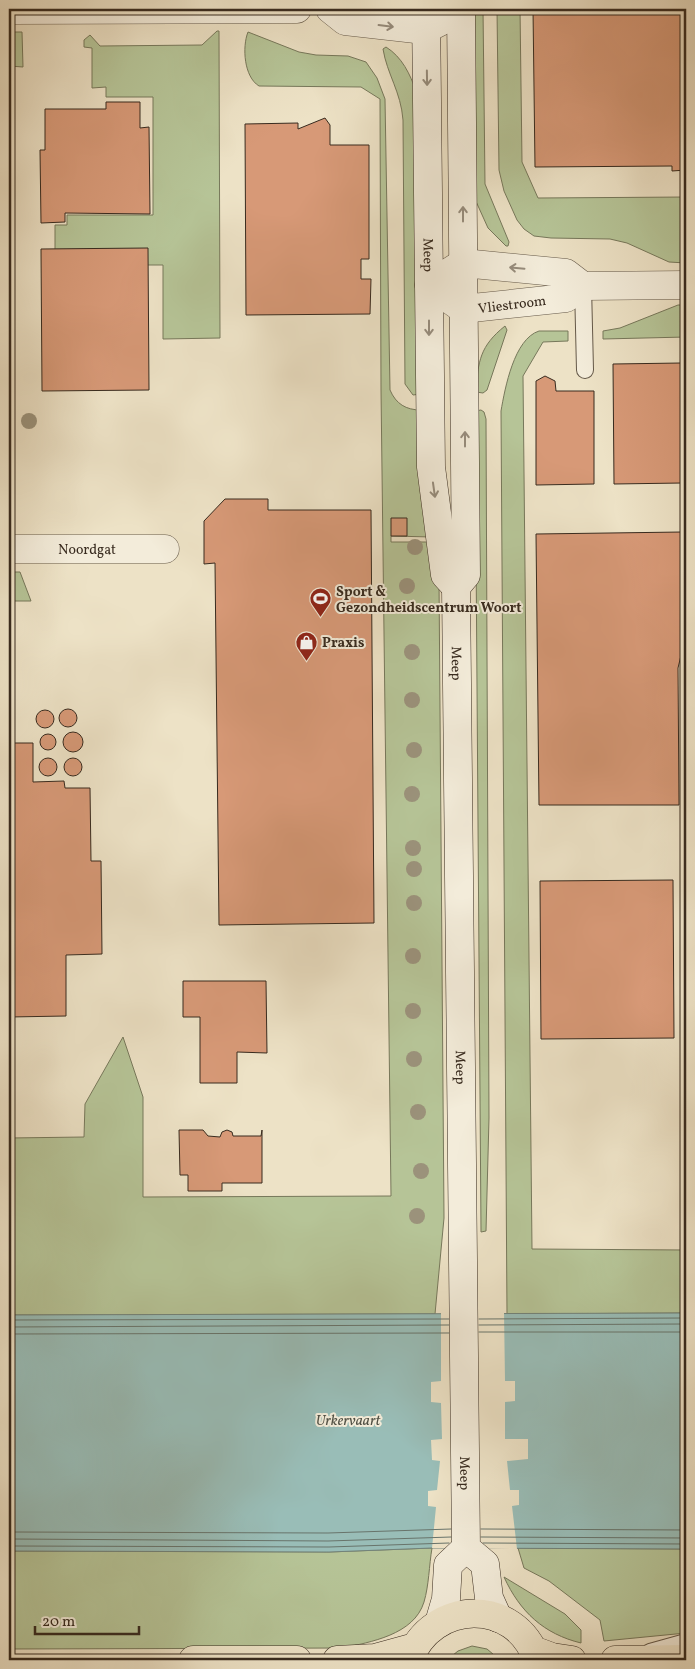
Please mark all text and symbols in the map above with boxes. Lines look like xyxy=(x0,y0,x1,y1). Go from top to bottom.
one-way arrow xyxy=(377,21,393,31)
one-way arrow xyxy=(422,69,432,85)
one-way arrow xyxy=(458,206,468,222)
street label: Meep xyxy=(418,238,437,272)
one-way arrow xyxy=(509,263,525,273)
street label: Vliestroom xyxy=(477,292,547,319)
one-way arrow xyxy=(425,319,434,335)
one-way arrow xyxy=(460,431,470,448)
one-way arrow xyxy=(430,482,440,498)
street label: Noordgat xyxy=(58,541,116,560)
place label: Sport & Gezondheidscentrum Woort xyxy=(336,583,522,618)
sports icon: Sport & Gezondheidscentrum Woort xyxy=(308,587,332,618)
shop icon: Praxis xyxy=(294,630,318,661)
place label: Praxis xyxy=(322,634,365,653)
street label: Meep xyxy=(446,646,465,681)
street label: Meep xyxy=(450,1050,469,1084)
water label: Urkervaart xyxy=(316,1411,382,1432)
street label: Meep xyxy=(454,1456,473,1490)
scale bar xyxy=(35,1604,139,1636)
text: 20 m xyxy=(42,1612,75,1633)

